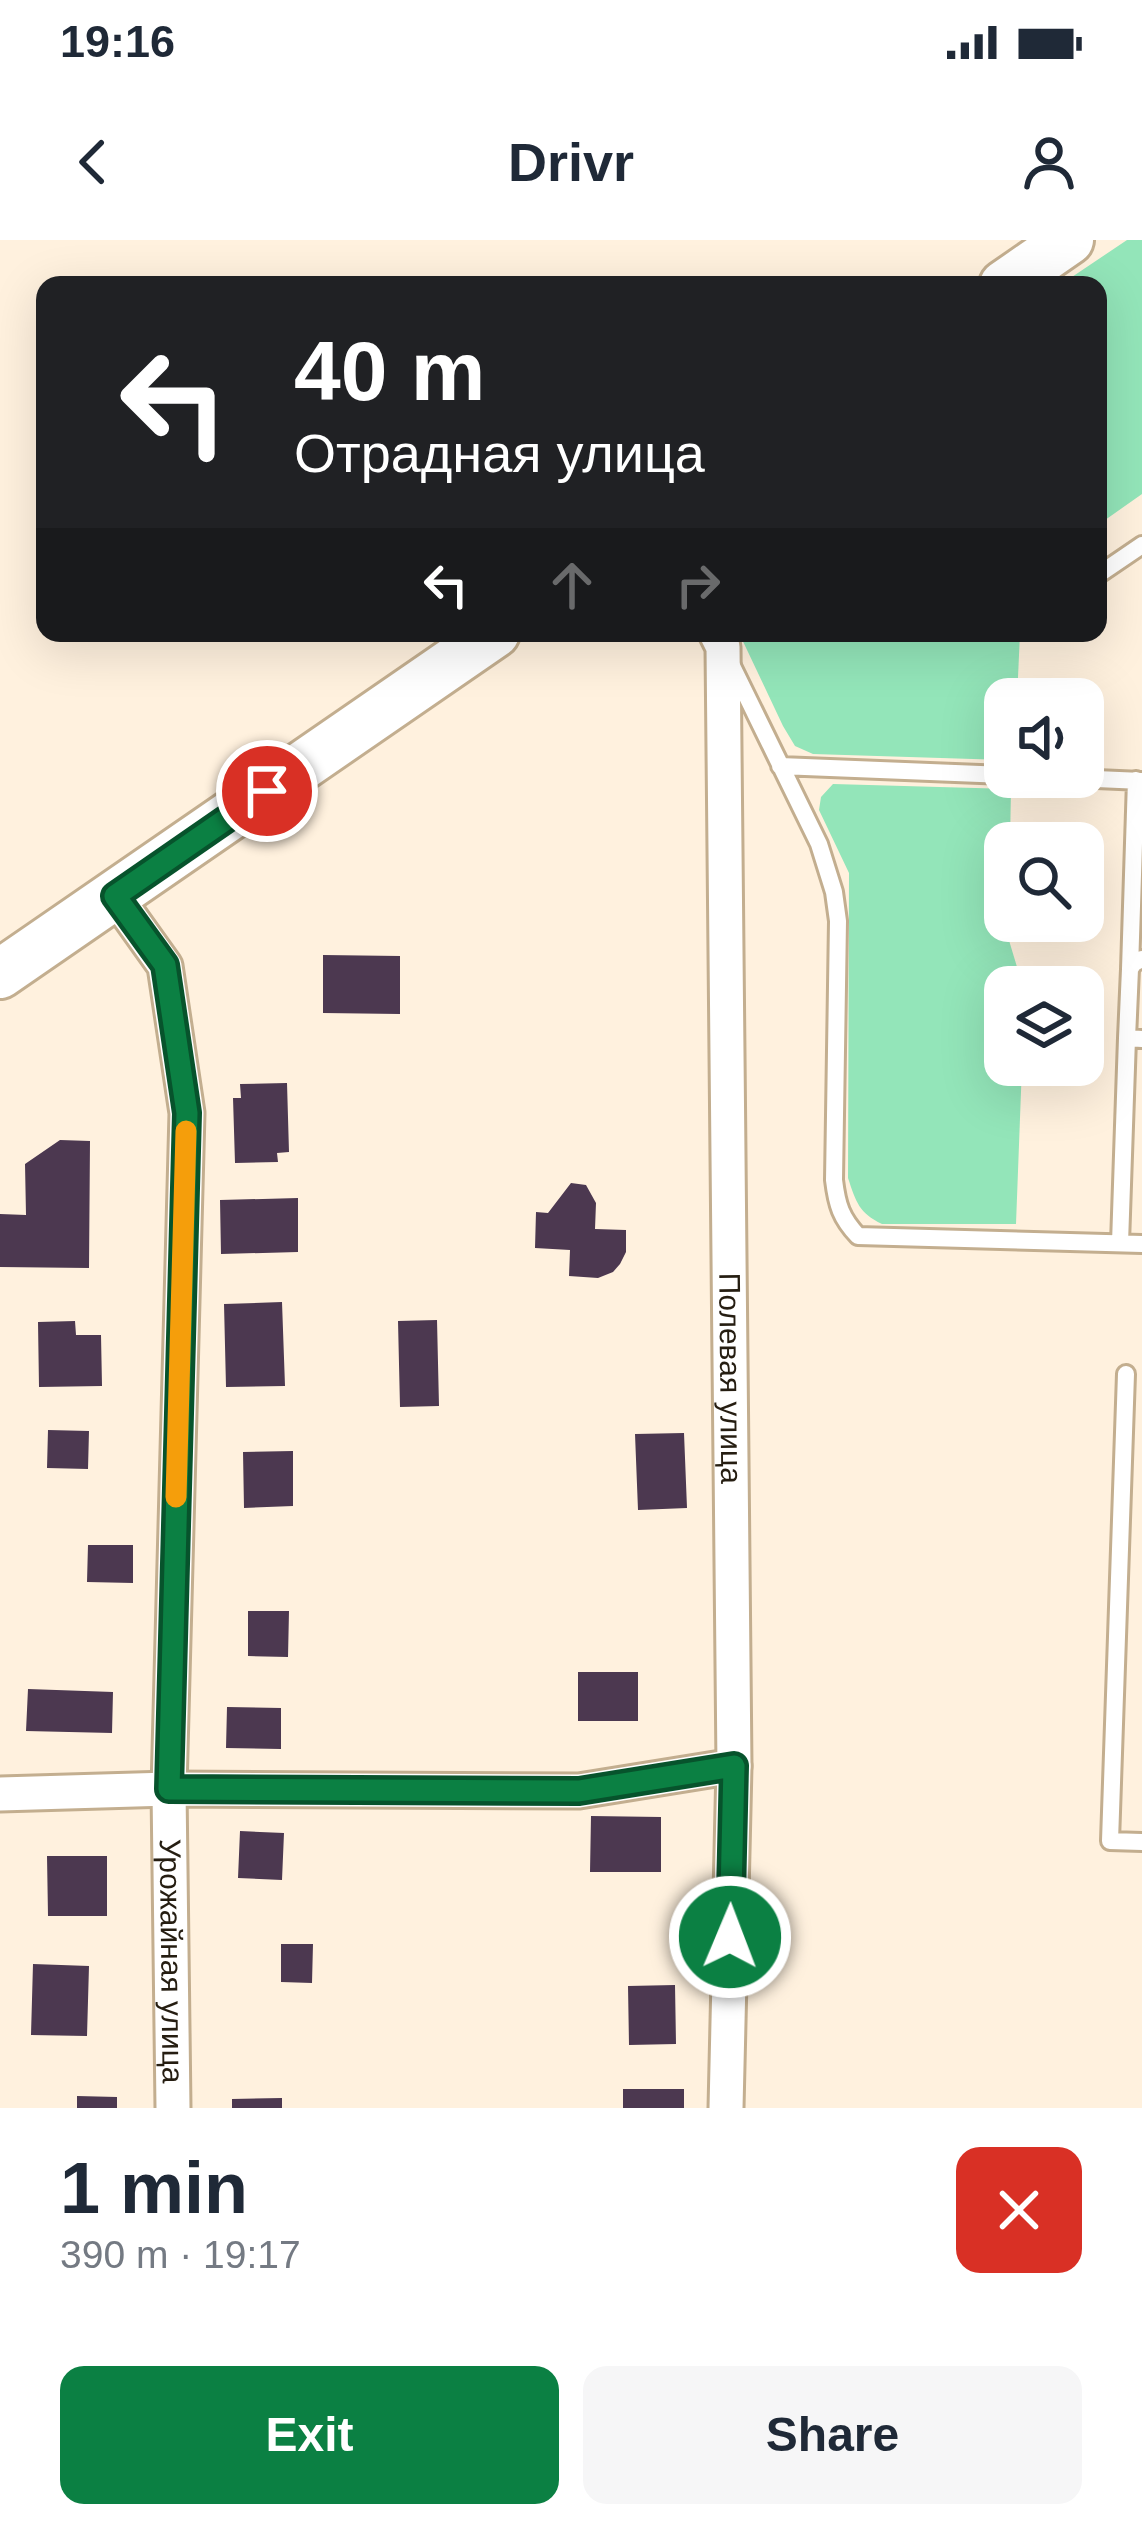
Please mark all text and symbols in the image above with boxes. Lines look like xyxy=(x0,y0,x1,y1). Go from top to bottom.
text: 19:16 xyxy=(60,16,175,67)
icon: back xyxy=(60,129,126,195)
icon: person xyxy=(1016,129,1082,195)
text: Drivr xyxy=(508,132,634,192)
icon: left xyxy=(96,324,252,480)
text: 40 m xyxy=(294,324,485,418)
text: Отрадная улица xyxy=(294,423,705,483)
icon: left xyxy=(413,552,479,618)
icon: ahead xyxy=(539,552,605,618)
icon: right xyxy=(665,552,731,618)
map controls xyxy=(984,678,1104,1086)
button: sound xyxy=(984,678,1104,798)
pin xyxy=(216,740,318,842)
icon: arrive xyxy=(234,758,300,824)
button: search xyxy=(984,822,1104,942)
button: layers xyxy=(984,966,1104,1086)
street label: Полевая улица xyxy=(713,1273,748,1484)
street label: Урожайная улица xyxy=(154,1839,190,2084)
position arrow xyxy=(667,1874,793,2000)
button: close xyxy=(956,2147,1082,2273)
text: 1 min xyxy=(60,2148,248,2228)
text: 390 m · 19:17 xyxy=(60,2233,301,2276)
button: Exit xyxy=(60,2366,559,2504)
button: Share xyxy=(583,2366,1082,2504)

